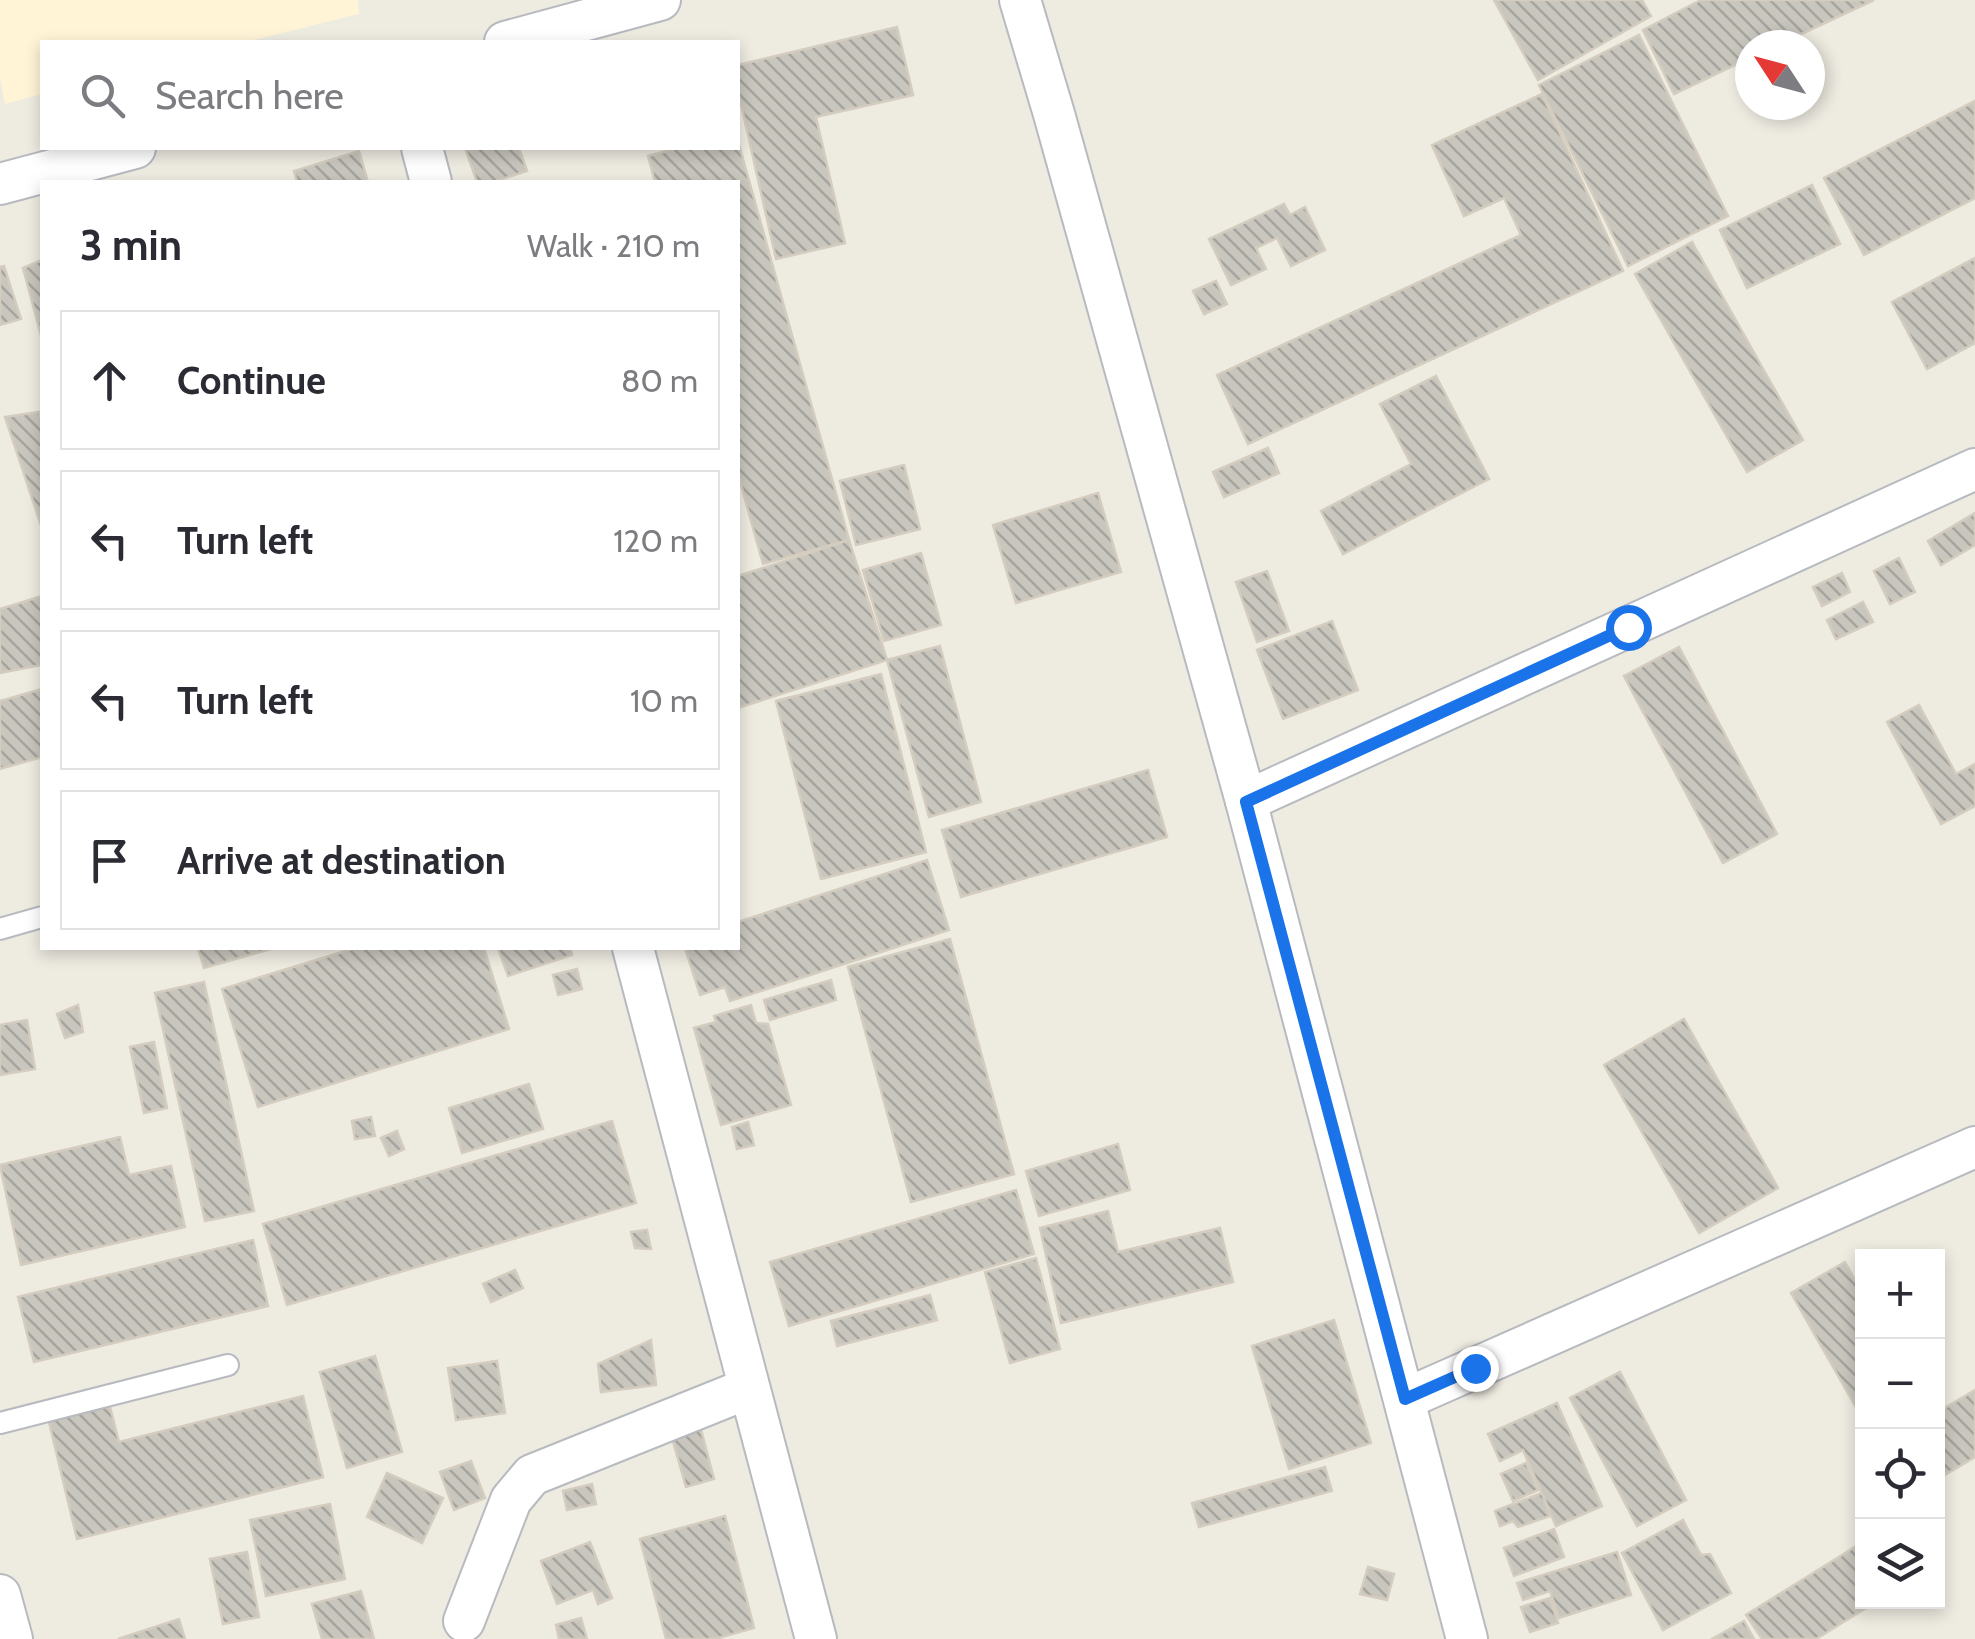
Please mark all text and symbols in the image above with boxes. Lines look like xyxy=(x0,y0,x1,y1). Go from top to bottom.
north arrow xyxy=(1735,30,1825,120)
search box xyxy=(40,40,740,150)
icon: search xyxy=(75,68,130,123)
text: Search here xyxy=(155,72,344,119)
text: 3 min xyxy=(80,219,182,271)
text: Walk · 210 m xyxy=(527,226,700,265)
icon: ahead xyxy=(82,353,137,408)
text: Continue xyxy=(177,357,326,404)
text: 80 m xyxy=(621,361,698,400)
icon: left xyxy=(82,513,137,568)
text: Turn left xyxy=(177,517,313,564)
text: 120 m xyxy=(613,521,698,560)
route start xyxy=(1606,605,1652,651)
icon: left xyxy=(82,673,137,728)
text: Turn left xyxy=(177,677,313,724)
text: 10 m xyxy=(630,681,698,720)
icon: arrive xyxy=(82,833,137,888)
text: Arrive at destination xyxy=(177,837,506,884)
map controls xyxy=(1855,1249,1945,1609)
button: + xyxy=(1855,1249,1945,1339)
button: − xyxy=(1855,1339,1945,1429)
route end xyxy=(1453,1346,1499,1392)
button: locate xyxy=(1855,1429,1945,1519)
button: layers xyxy=(1855,1519,1945,1609)

